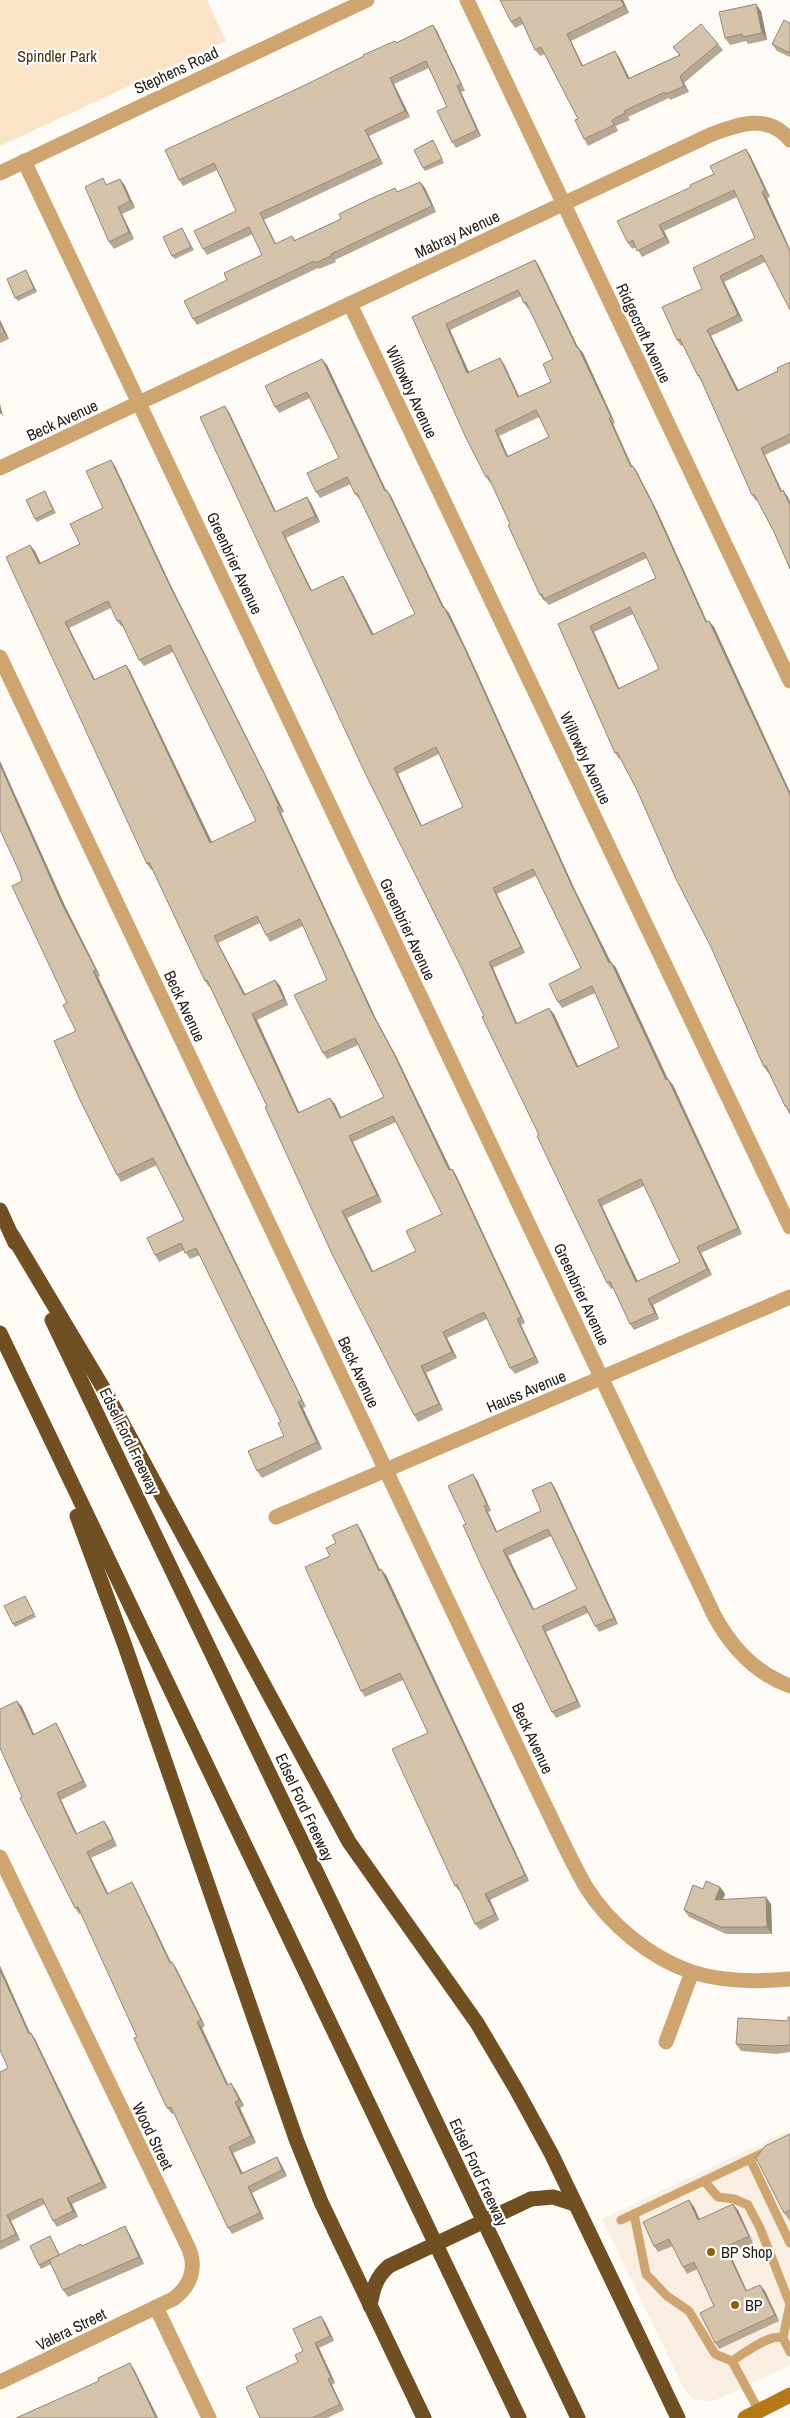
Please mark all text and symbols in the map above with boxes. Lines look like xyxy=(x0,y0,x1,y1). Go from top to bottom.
street label: Stephens Road xyxy=(130,41,222,99)
park label: Spindler Park xyxy=(17,45,97,67)
street label: Mabray Avenue xyxy=(411,205,503,263)
street label: Ridgecroft Avenue xyxy=(611,280,677,386)
street label: Willowby Avenue xyxy=(381,342,443,442)
street label: Beck Avenue xyxy=(23,394,101,446)
street label: Greenbrier Avenue xyxy=(202,508,268,618)
street label: Willowby Avenue xyxy=(555,708,617,808)
street label: Greenbrier Avenue xyxy=(375,874,441,984)
street label: Beck Avenue xyxy=(159,967,211,1045)
street label: Greenbrier Avenue xyxy=(549,1239,615,1349)
street label: Beck Avenue xyxy=(333,1333,385,1411)
street label: Hauss Avenue xyxy=(483,1364,569,1418)
street label: Edsel Ford Freeway xyxy=(95,1384,166,1499)
street label: Beck Avenue xyxy=(507,1699,559,1777)
street label: Edsel Ford Freeway xyxy=(270,1749,340,1865)
street label: Wood Street xyxy=(127,2098,179,2174)
street label: Edsel Ford Freeway xyxy=(444,2114,514,2230)
place label: BP Shop xyxy=(721,2241,773,2263)
marker: BP Shop xyxy=(705,2246,717,2258)
place label: BP xyxy=(745,2294,763,2316)
marker: BP xyxy=(729,2299,741,2311)
street label: Valera Street xyxy=(32,2302,110,2355)

